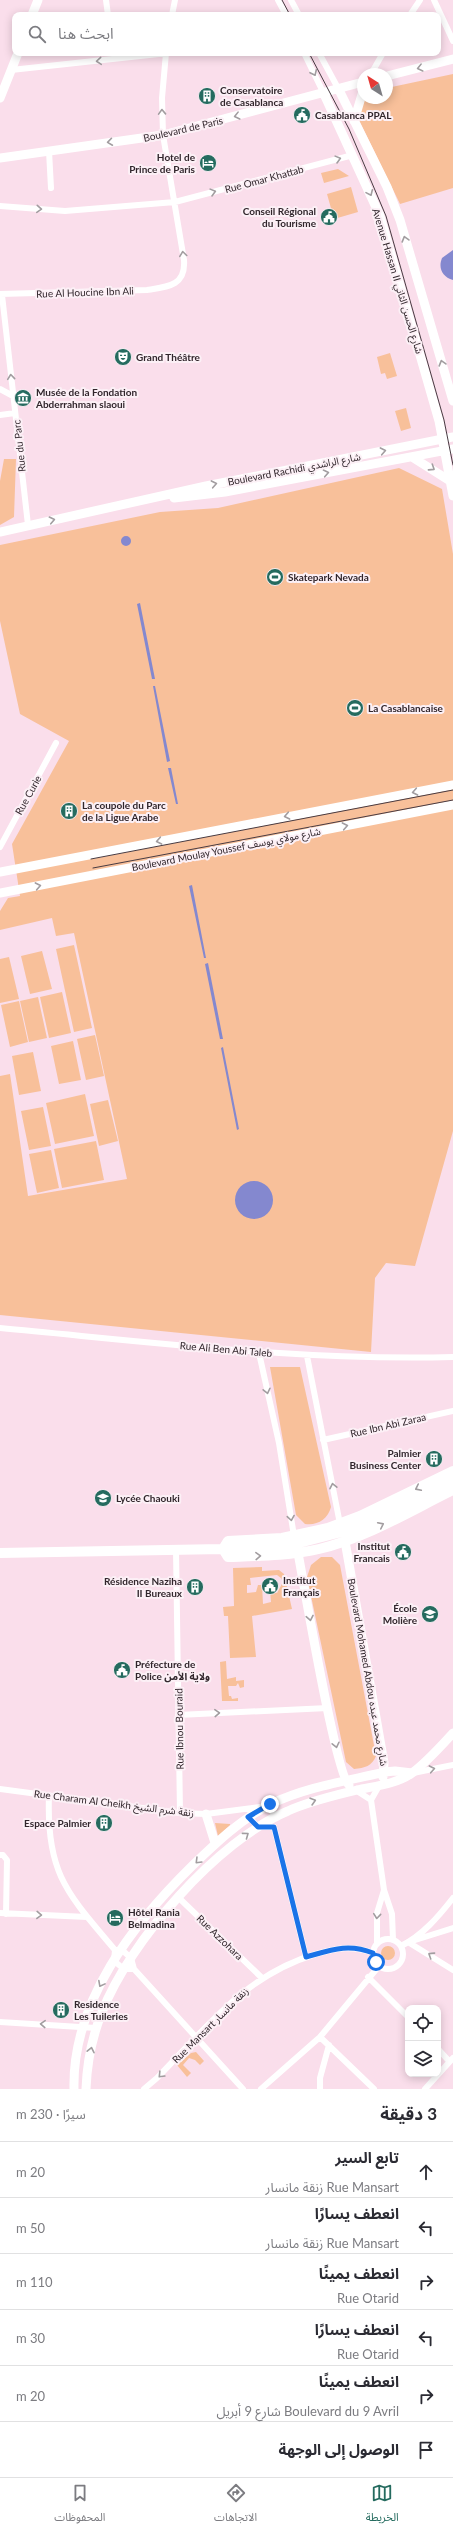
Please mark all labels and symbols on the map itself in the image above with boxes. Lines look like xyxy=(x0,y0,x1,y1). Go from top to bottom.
one-way arrow xyxy=(96,57,102,66)
one-way arrow xyxy=(417,63,423,71)
north arrow xyxy=(357,68,393,104)
one-way arrow xyxy=(309,69,317,77)
place label: Conservatoire de Casablanca xyxy=(220,84,283,108)
building icon: Conservatoire de Casablanca xyxy=(197,86,217,106)
public building icon: Casablanca PPAL xyxy=(292,105,312,125)
one-way arrow xyxy=(158,109,166,115)
place label: Casablanca PPAL xyxy=(315,109,392,121)
one-way arrow xyxy=(234,111,241,120)
street label: Boulevard de Paris xyxy=(142,114,224,144)
one-way arrow xyxy=(107,137,113,146)
place label: Hotel de Prince de Paris xyxy=(129,151,196,175)
hotel icon: Hotel de Prince de Paris xyxy=(198,153,218,173)
one-way arrow xyxy=(335,155,342,164)
street label: Rue Omar Khattab xyxy=(223,163,305,195)
one-way arrow xyxy=(365,188,373,196)
one-way arrow xyxy=(210,189,216,197)
one-way arrow xyxy=(36,204,42,213)
place label: Conseil Régional du Tourisme xyxy=(243,205,317,229)
public building icon: Conseil Régional du Tourisme xyxy=(319,207,339,227)
street label: Avenue Hassan II شارع الحسن الثاني xyxy=(368,207,426,356)
one-way arrow xyxy=(401,235,410,242)
one-way arrow xyxy=(179,251,188,257)
street label: Rue Al Houcine Ibn Ali xyxy=(36,284,134,300)
theatre icon: Grand Théâtre xyxy=(113,347,133,367)
place label: Grand Théâtre xyxy=(136,351,201,363)
one-way arrow xyxy=(438,360,447,367)
one-way arrow xyxy=(7,374,16,381)
place label: Musée de la Fondation Abderrahman slaoui xyxy=(35,386,137,410)
museum icon: Musée de la Fondation Abderrahman slaoui xyxy=(13,388,33,408)
street label: Rue du Parc xyxy=(10,419,28,473)
one-way arrow xyxy=(380,447,386,456)
street label: Boulevard Rachidi شارع الراشدي xyxy=(227,450,362,490)
one-way arrow xyxy=(428,463,435,470)
one-way arrow xyxy=(323,469,329,478)
one-way arrow xyxy=(211,481,217,489)
one-way arrow xyxy=(49,517,55,525)
sports icon: Skatepark Nevada xyxy=(265,567,285,587)
place label: Skatepark Nevada xyxy=(288,571,369,583)
sports icon: La Casablancaise xyxy=(345,698,365,718)
place label: La Casablancaise xyxy=(368,702,444,714)
street label: Rue Curie xyxy=(12,773,44,817)
one-way arrow xyxy=(412,787,418,796)
place label: La coupole du Parc de la Ligue Arabe xyxy=(82,799,166,823)
building icon: La coupole du Parc de la Ligue Arabe xyxy=(59,801,79,821)
one-way arrow xyxy=(284,812,290,820)
one-way arrow xyxy=(341,823,348,831)
street label: Boulevard Moulay Youssef شارع مولاي يوسف xyxy=(131,825,322,875)
one-way arrow xyxy=(156,836,162,844)
one-way arrow xyxy=(35,882,41,890)
street label: Rue Ali Ben Abi Taleb xyxy=(179,1339,273,1359)
one-way arrow xyxy=(263,1388,271,1394)
street label: Rue Ibn Abi Zaraa xyxy=(349,1410,427,1440)
place label: Palmier Business Center xyxy=(350,1447,421,1471)
building icon: Palmier Business Center xyxy=(424,1449,444,1469)
one-way arrow xyxy=(329,1483,337,1489)
one-way arrow xyxy=(415,1483,422,1491)
school or university icon: Lycée Chaouki xyxy=(93,1488,113,1508)
place label: Lycée Chaouki xyxy=(116,1492,180,1504)
one-way arrow xyxy=(286,1515,295,1522)
one-way arrow xyxy=(376,1523,384,1530)
place label: Institut Francais xyxy=(354,1540,391,1564)
public building icon: Institut Francais xyxy=(393,1542,413,1562)
one-way arrow xyxy=(255,1552,261,1560)
place label: Institut Français xyxy=(283,1574,320,1598)
place label: Résidence Naziha II Bureaux xyxy=(104,1575,183,1599)
public building icon: Institut Français xyxy=(260,1576,280,1596)
building icon: Résidence Naziha II Bureaux xyxy=(185,1577,205,1597)
street label: Boulevard Mohamed Abdou شارع محمد عبده xyxy=(344,1577,390,1767)
place label: École Molière xyxy=(383,1602,418,1626)
school or university icon: École Molière xyxy=(420,1604,440,1624)
one-way arrow xyxy=(306,1615,314,1621)
place label: Préfecture de Police ولاية الأمن xyxy=(135,1658,210,1683)
public building icon: Préfecture de Police ولاية الأمن xyxy=(112,1660,132,1680)
street label: Rue Ibnou Bouraid xyxy=(172,1688,186,1770)
one-way arrow xyxy=(214,1709,220,1718)
one-way arrow xyxy=(331,1742,339,1749)
one-way arrow xyxy=(429,1766,435,1774)
street label: Rue Charam Al Cheikh زنقة شرم الشيخ xyxy=(33,1787,195,1822)
route end xyxy=(261,1795,279,1813)
one-way arrow xyxy=(309,1798,316,1806)
building icon: Espace Palmier xyxy=(94,1813,114,1833)
place label: Espace Palmier xyxy=(24,1817,91,1829)
one-way arrow xyxy=(241,1833,248,1840)
one-way arrow xyxy=(195,1856,203,1864)
place label: Hôtel Rania Belmadina xyxy=(128,1906,180,1930)
hotel icon: Hôtel Rania Belmadina xyxy=(105,1908,125,1928)
one-way arrow xyxy=(36,1911,42,1919)
street label: Rue Azzohara xyxy=(194,1912,246,1962)
one-way arrow xyxy=(373,1913,382,1919)
one-way arrow xyxy=(428,1952,435,1960)
route start xyxy=(367,1953,385,1971)
one-way arrow xyxy=(98,1980,106,1988)
street label: Rue Mansart زنقة مانسار xyxy=(169,1984,251,2066)
place label: Residence Les Tuileries xyxy=(74,1998,128,2022)
building icon: Residence Les Tuileries xyxy=(51,2000,71,2020)
one-way arrow xyxy=(40,2020,46,2029)
one-way arrow xyxy=(86,2047,94,2053)
one-way arrow xyxy=(158,2070,166,2078)

